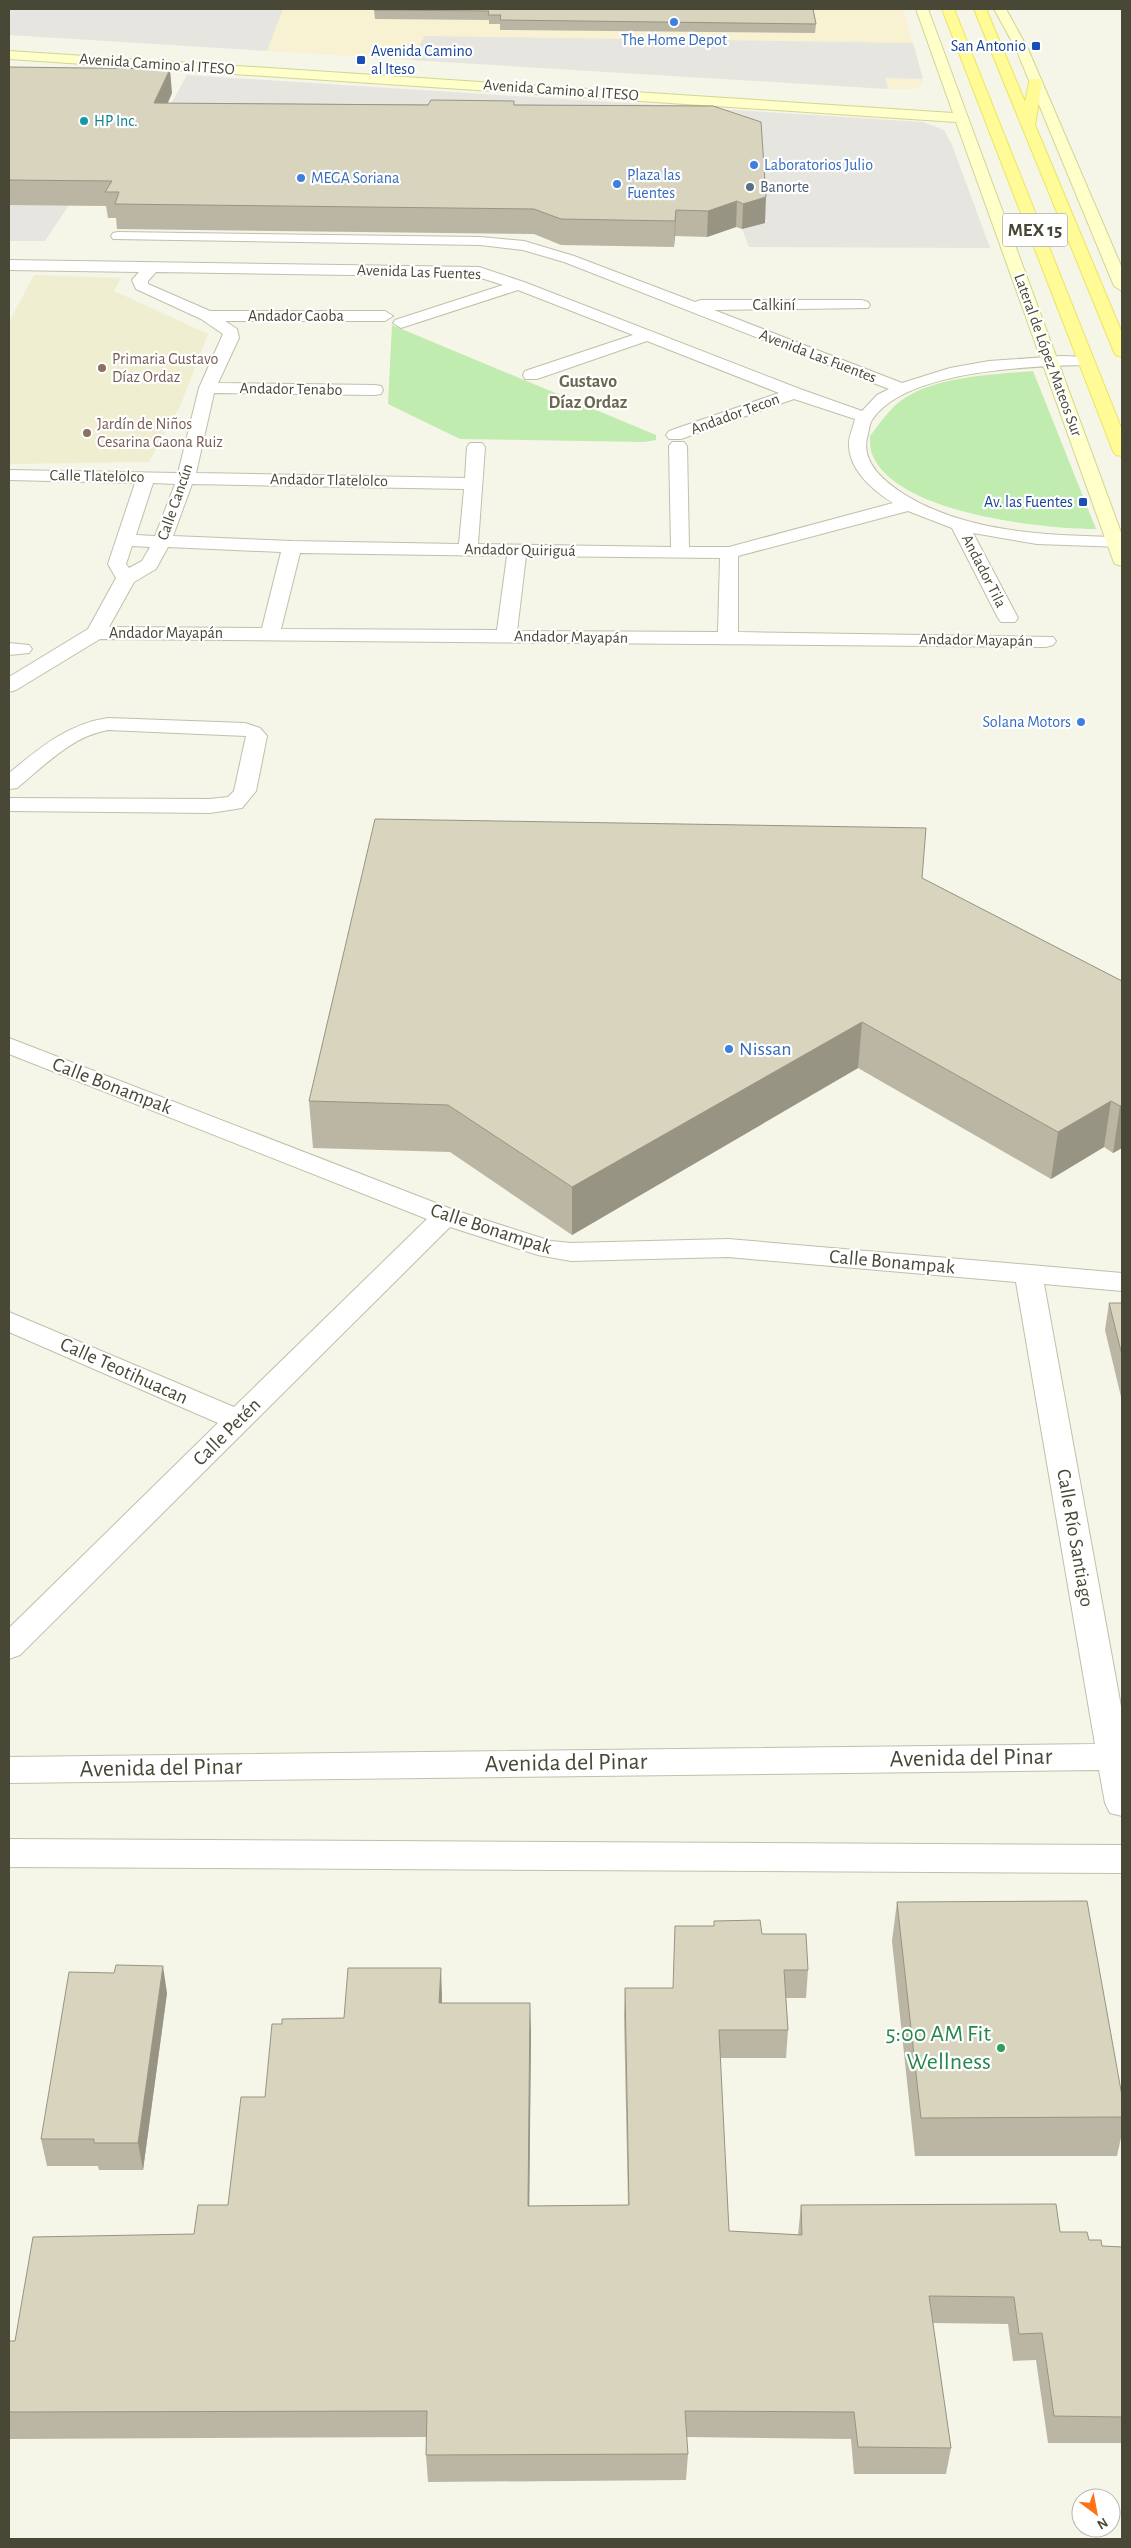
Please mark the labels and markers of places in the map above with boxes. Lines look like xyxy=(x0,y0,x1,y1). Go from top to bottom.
marker: The Home Depot xyxy=(668,16,680,28)
place label: The Home Depot xyxy=(621,32,727,48)
place label: San Antonio xyxy=(951,38,1026,54)
marker: San Antonio xyxy=(1030,40,1042,52)
place label: Avenida Camino al Iteso xyxy=(371,43,473,77)
marker: Avenida Camino al Iteso xyxy=(355,54,367,66)
place label: HP Inc. xyxy=(94,113,138,129)
marker: HP Inc. xyxy=(78,115,90,127)
place label: Laboratorios Julio xyxy=(764,157,873,173)
marker: Laboratorios Julio xyxy=(748,159,760,171)
place label: Plaza las Fuentes xyxy=(627,167,681,201)
place label: MEGA Soriana xyxy=(311,170,399,186)
marker: MEGA Soriana xyxy=(295,172,307,184)
marker: Plaza las Fuentes xyxy=(611,178,623,190)
place label: Banorte xyxy=(760,179,809,195)
marker: Banorte xyxy=(744,181,756,193)
place label: Primaria Gustavo Díaz Ordaz xyxy=(112,351,218,385)
marker: Primaria Gustavo Díaz Ordaz xyxy=(96,362,108,374)
place label: Jardín de Niños Cesarina Gaona Ruiz xyxy=(97,416,223,450)
marker: Jardín de Niños Cesarina Gaona Ruiz xyxy=(81,427,93,439)
place label: Av. las Fuentes xyxy=(984,494,1073,510)
marker: Av. las Fuentes xyxy=(1077,496,1089,508)
place label: Solana Motors xyxy=(983,714,1071,730)
marker: Solana Motors xyxy=(1075,716,1087,728)
place label: Nissan xyxy=(739,1039,792,1059)
marker: Nissan xyxy=(723,1043,735,1055)
place label: 5:00 AM Fit Wellness xyxy=(886,2022,991,2074)
marker: 5:00 AM Fit Wellness xyxy=(995,2042,1007,2054)

